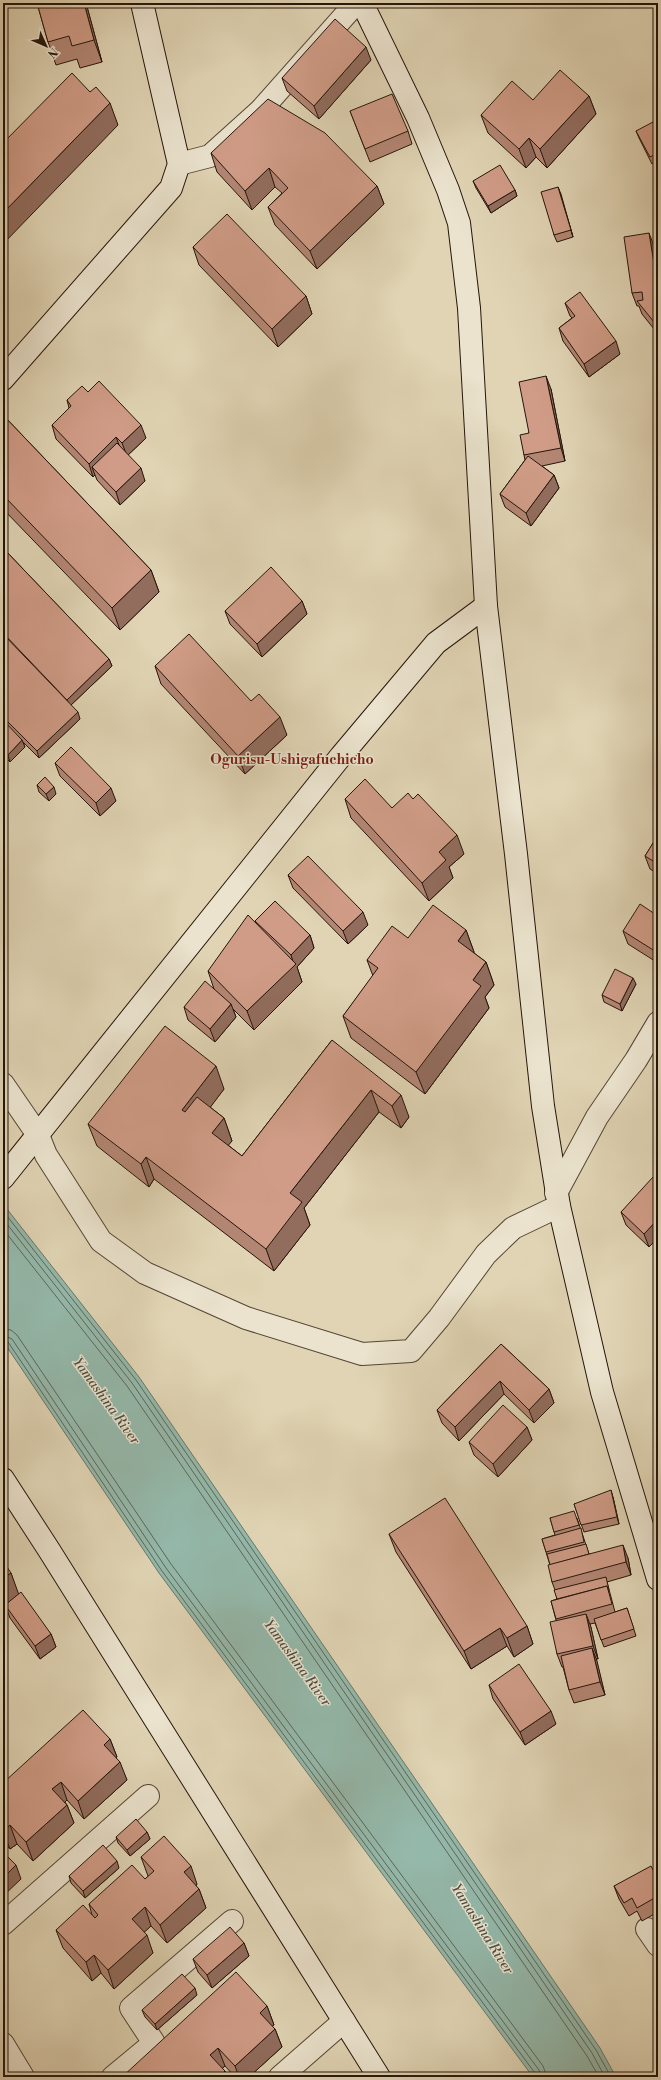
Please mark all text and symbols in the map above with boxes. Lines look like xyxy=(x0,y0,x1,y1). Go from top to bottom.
north arrow xyxy=(26,26,66,66)
text: N xyxy=(44,44,60,61)
district label: Ogurisu-Ushigafuchicho xyxy=(210,751,374,769)
water label: Yamashina River xyxy=(68,1354,144,1449)
water label: Yamashina River xyxy=(259,1616,335,1711)
water label: Yamashina River xyxy=(447,1880,518,1979)

